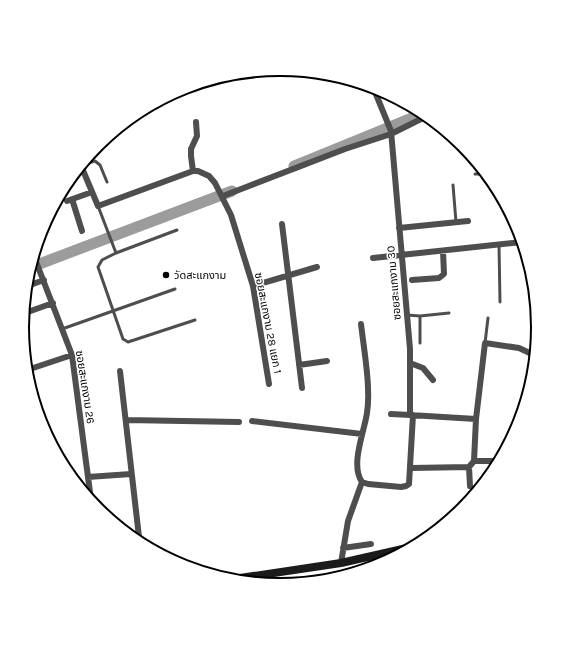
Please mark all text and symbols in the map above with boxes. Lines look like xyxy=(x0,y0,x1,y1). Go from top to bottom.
street label: ซอยสะแกงาม 30 xyxy=(384,245,404,321)
place label: วัดสะแกงาม xyxy=(174,269,226,282)
marker: วัดสะแกงาม xyxy=(161,270,171,280)
street label: ซอยสะแกงาม 28 แยก 1 xyxy=(252,271,284,375)
street label: ซอยสะแกงาม 26 xyxy=(73,349,97,425)

